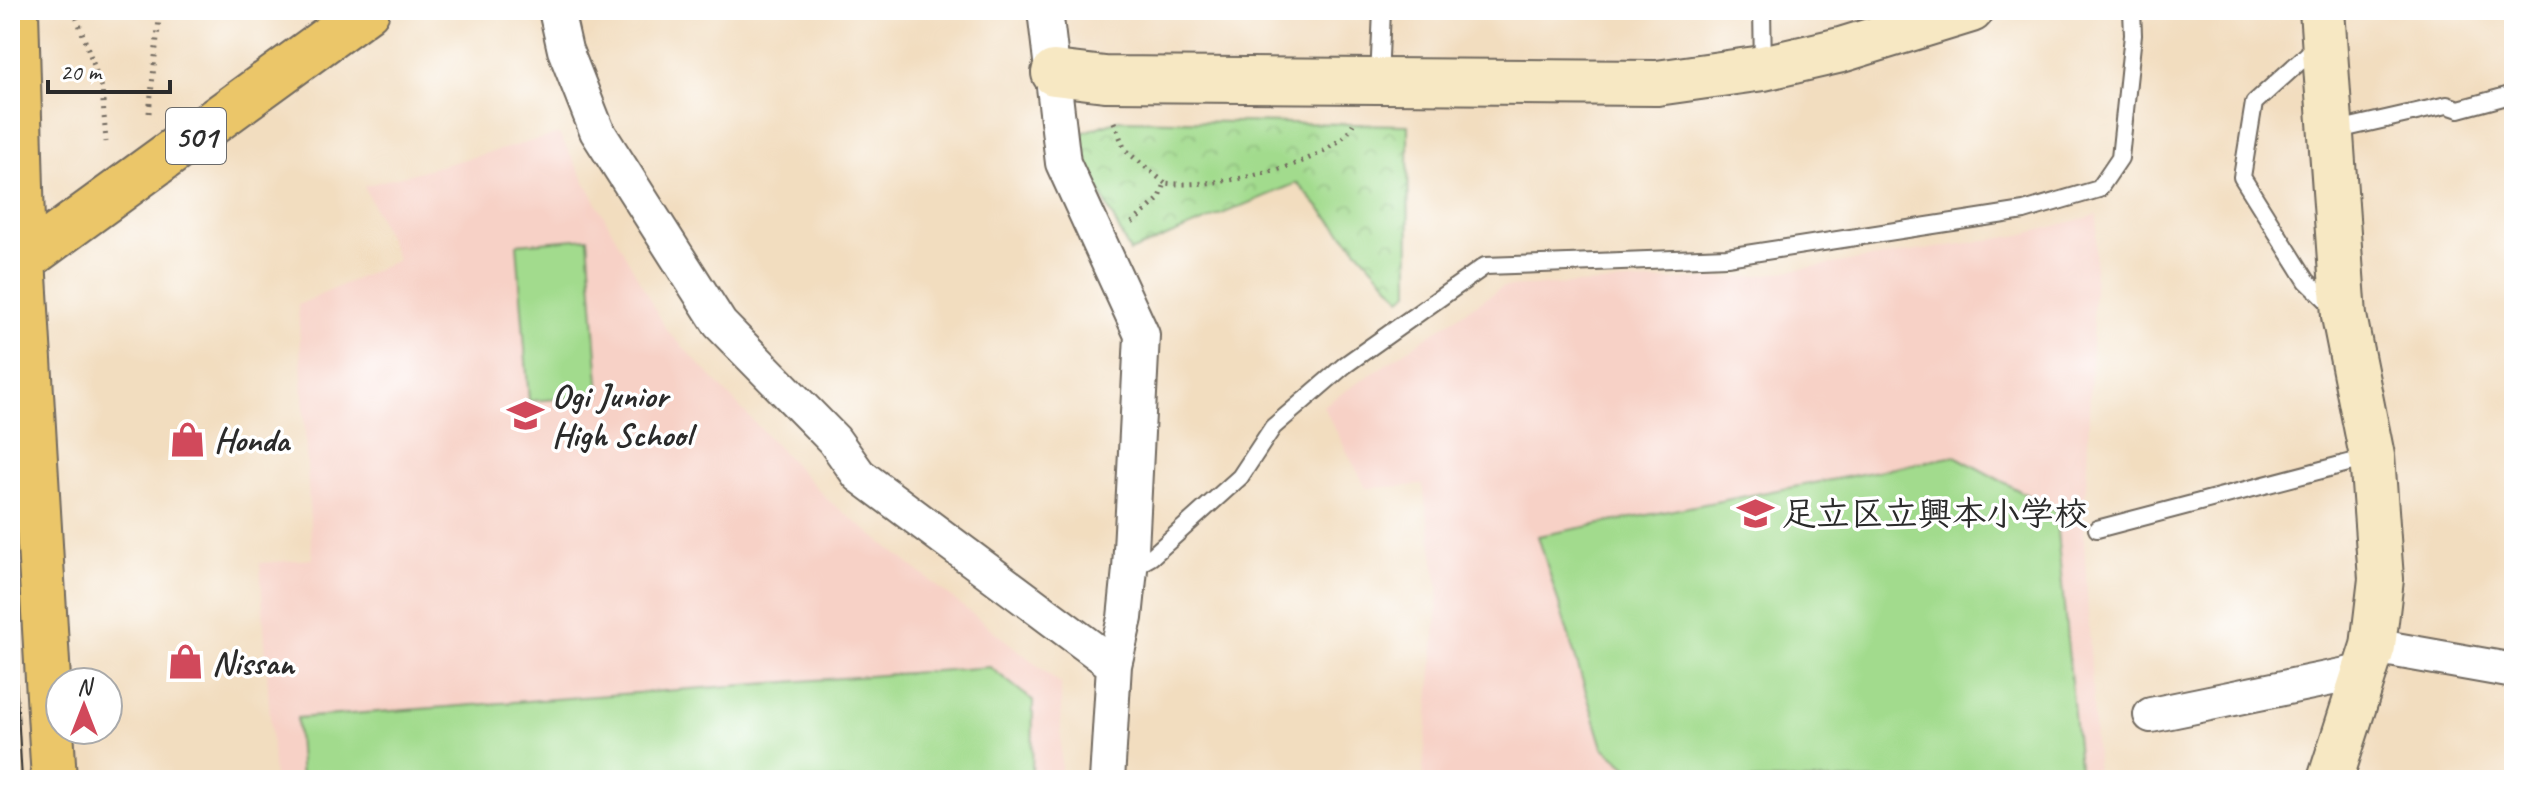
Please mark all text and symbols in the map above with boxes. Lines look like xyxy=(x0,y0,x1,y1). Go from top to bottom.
scale bar xyxy=(48,44,170,94)
text: 20 m xyxy=(60,57,103,87)
road number: 501 xyxy=(166,108,226,164)
place label: Ogi Junior High School xyxy=(552,374,697,456)
school or university icon: Ogi Junior High School xyxy=(507,396,545,434)
place label: Honda xyxy=(214,418,292,461)
shop icon: Honda xyxy=(169,420,207,458)
place label: 足立区立興本小学校 xyxy=(1782,492,2088,535)
school or university icon: 足立区立興本小学校 xyxy=(1737,494,1775,532)
place label: Nissan xyxy=(212,641,296,684)
shop icon: Nissan xyxy=(167,643,205,681)
north arrow xyxy=(44,666,124,746)
text: N xyxy=(77,673,94,701)

